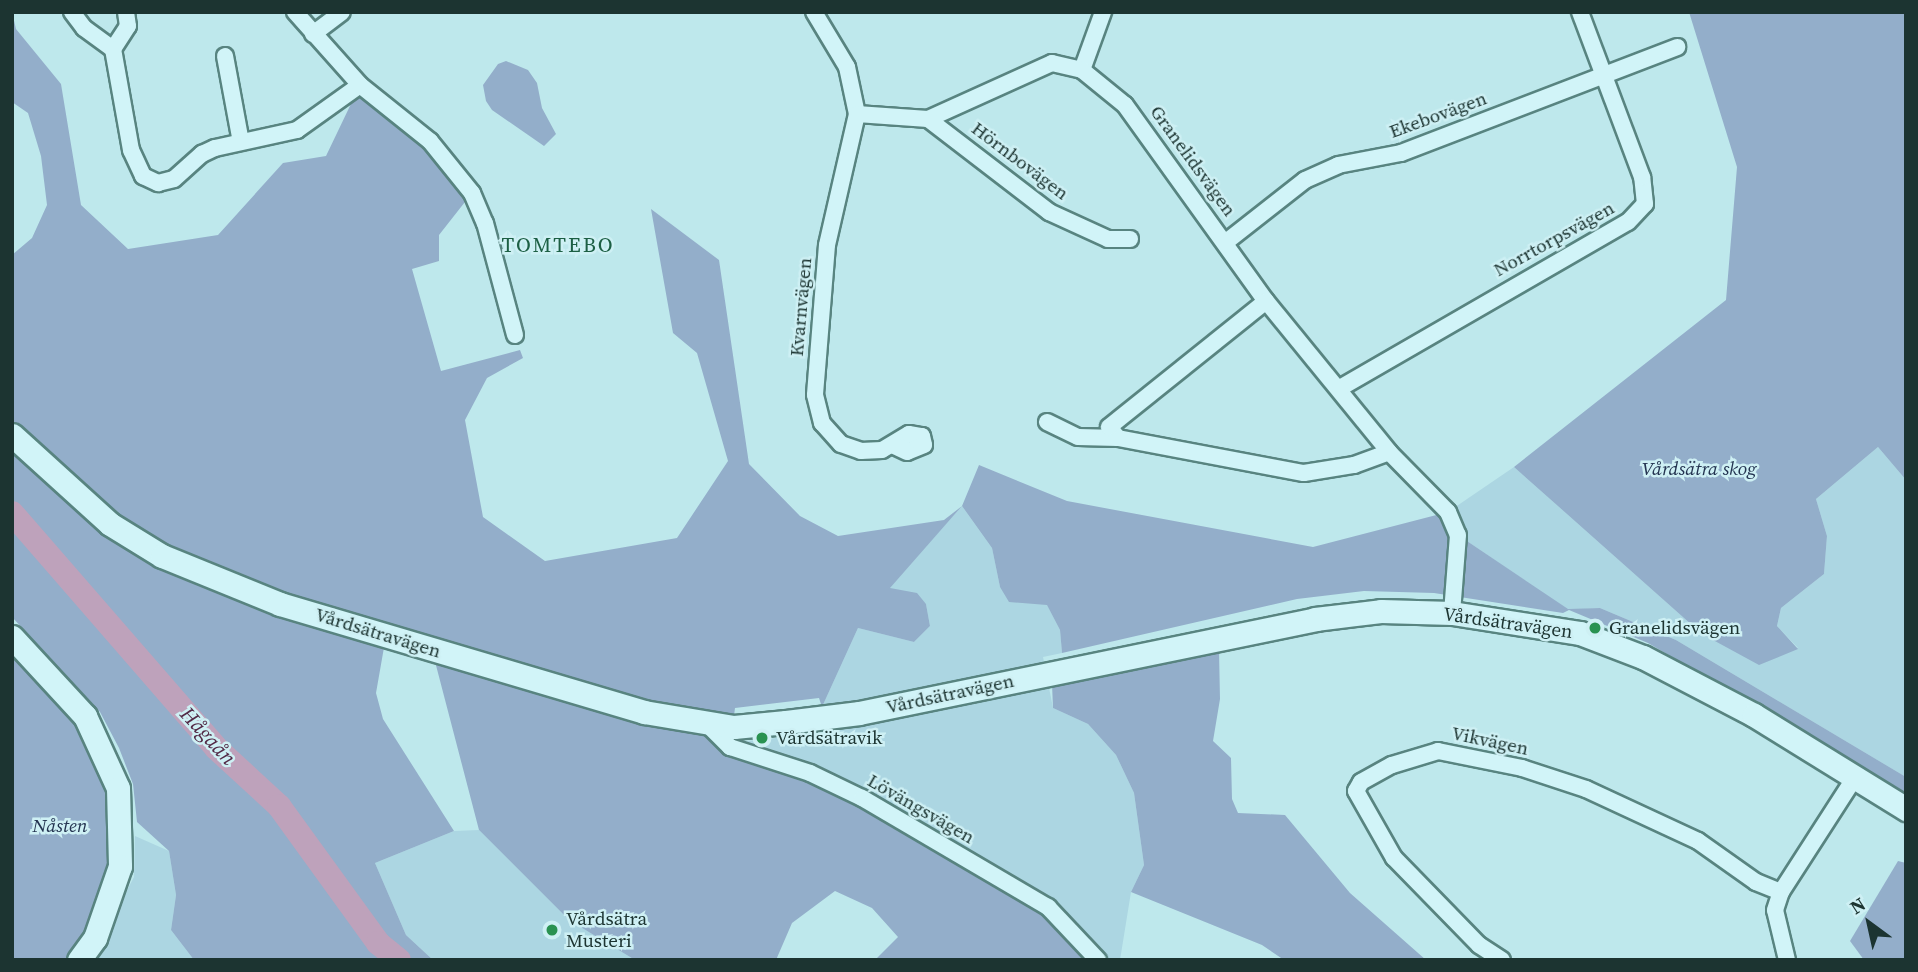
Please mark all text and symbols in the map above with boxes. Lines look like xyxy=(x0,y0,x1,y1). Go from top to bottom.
street label: Ekebovägen xyxy=(1386,87,1490,143)
street label: Granelidsvägen xyxy=(1145,101,1241,221)
street label: Hörnbovägen xyxy=(967,117,1073,205)
street label: Norrtorpsvägen xyxy=(1490,196,1618,282)
district label: TOMTEBO xyxy=(502,232,614,258)
street label: Kvarnvägen xyxy=(785,257,817,357)
park label: Vårdsätra skog xyxy=(1642,458,1756,480)
street label: Vårdsätravägen xyxy=(312,603,444,663)
street label: Vårdsätravägen xyxy=(1442,603,1574,643)
place label: Granelidsvägen xyxy=(1609,617,1740,639)
marker: Granelidsvägen xyxy=(1587,620,1603,636)
street label: Vårdsätravägen xyxy=(884,669,1016,719)
water label: Hågaån xyxy=(175,702,241,770)
street label: Vikvägen xyxy=(1450,722,1530,760)
place label: Vårdsätravik xyxy=(776,727,882,749)
marker: Vårdsätravik xyxy=(754,730,770,746)
street label: Lövängsvägen xyxy=(863,769,979,849)
park label: Nåsten xyxy=(33,815,87,837)
north arrow xyxy=(1834,888,1904,958)
text: N xyxy=(1845,891,1870,920)
place label: Vårdsätra Musteri xyxy=(566,908,647,952)
marker: Vårdsätra Musteri xyxy=(544,922,560,938)

